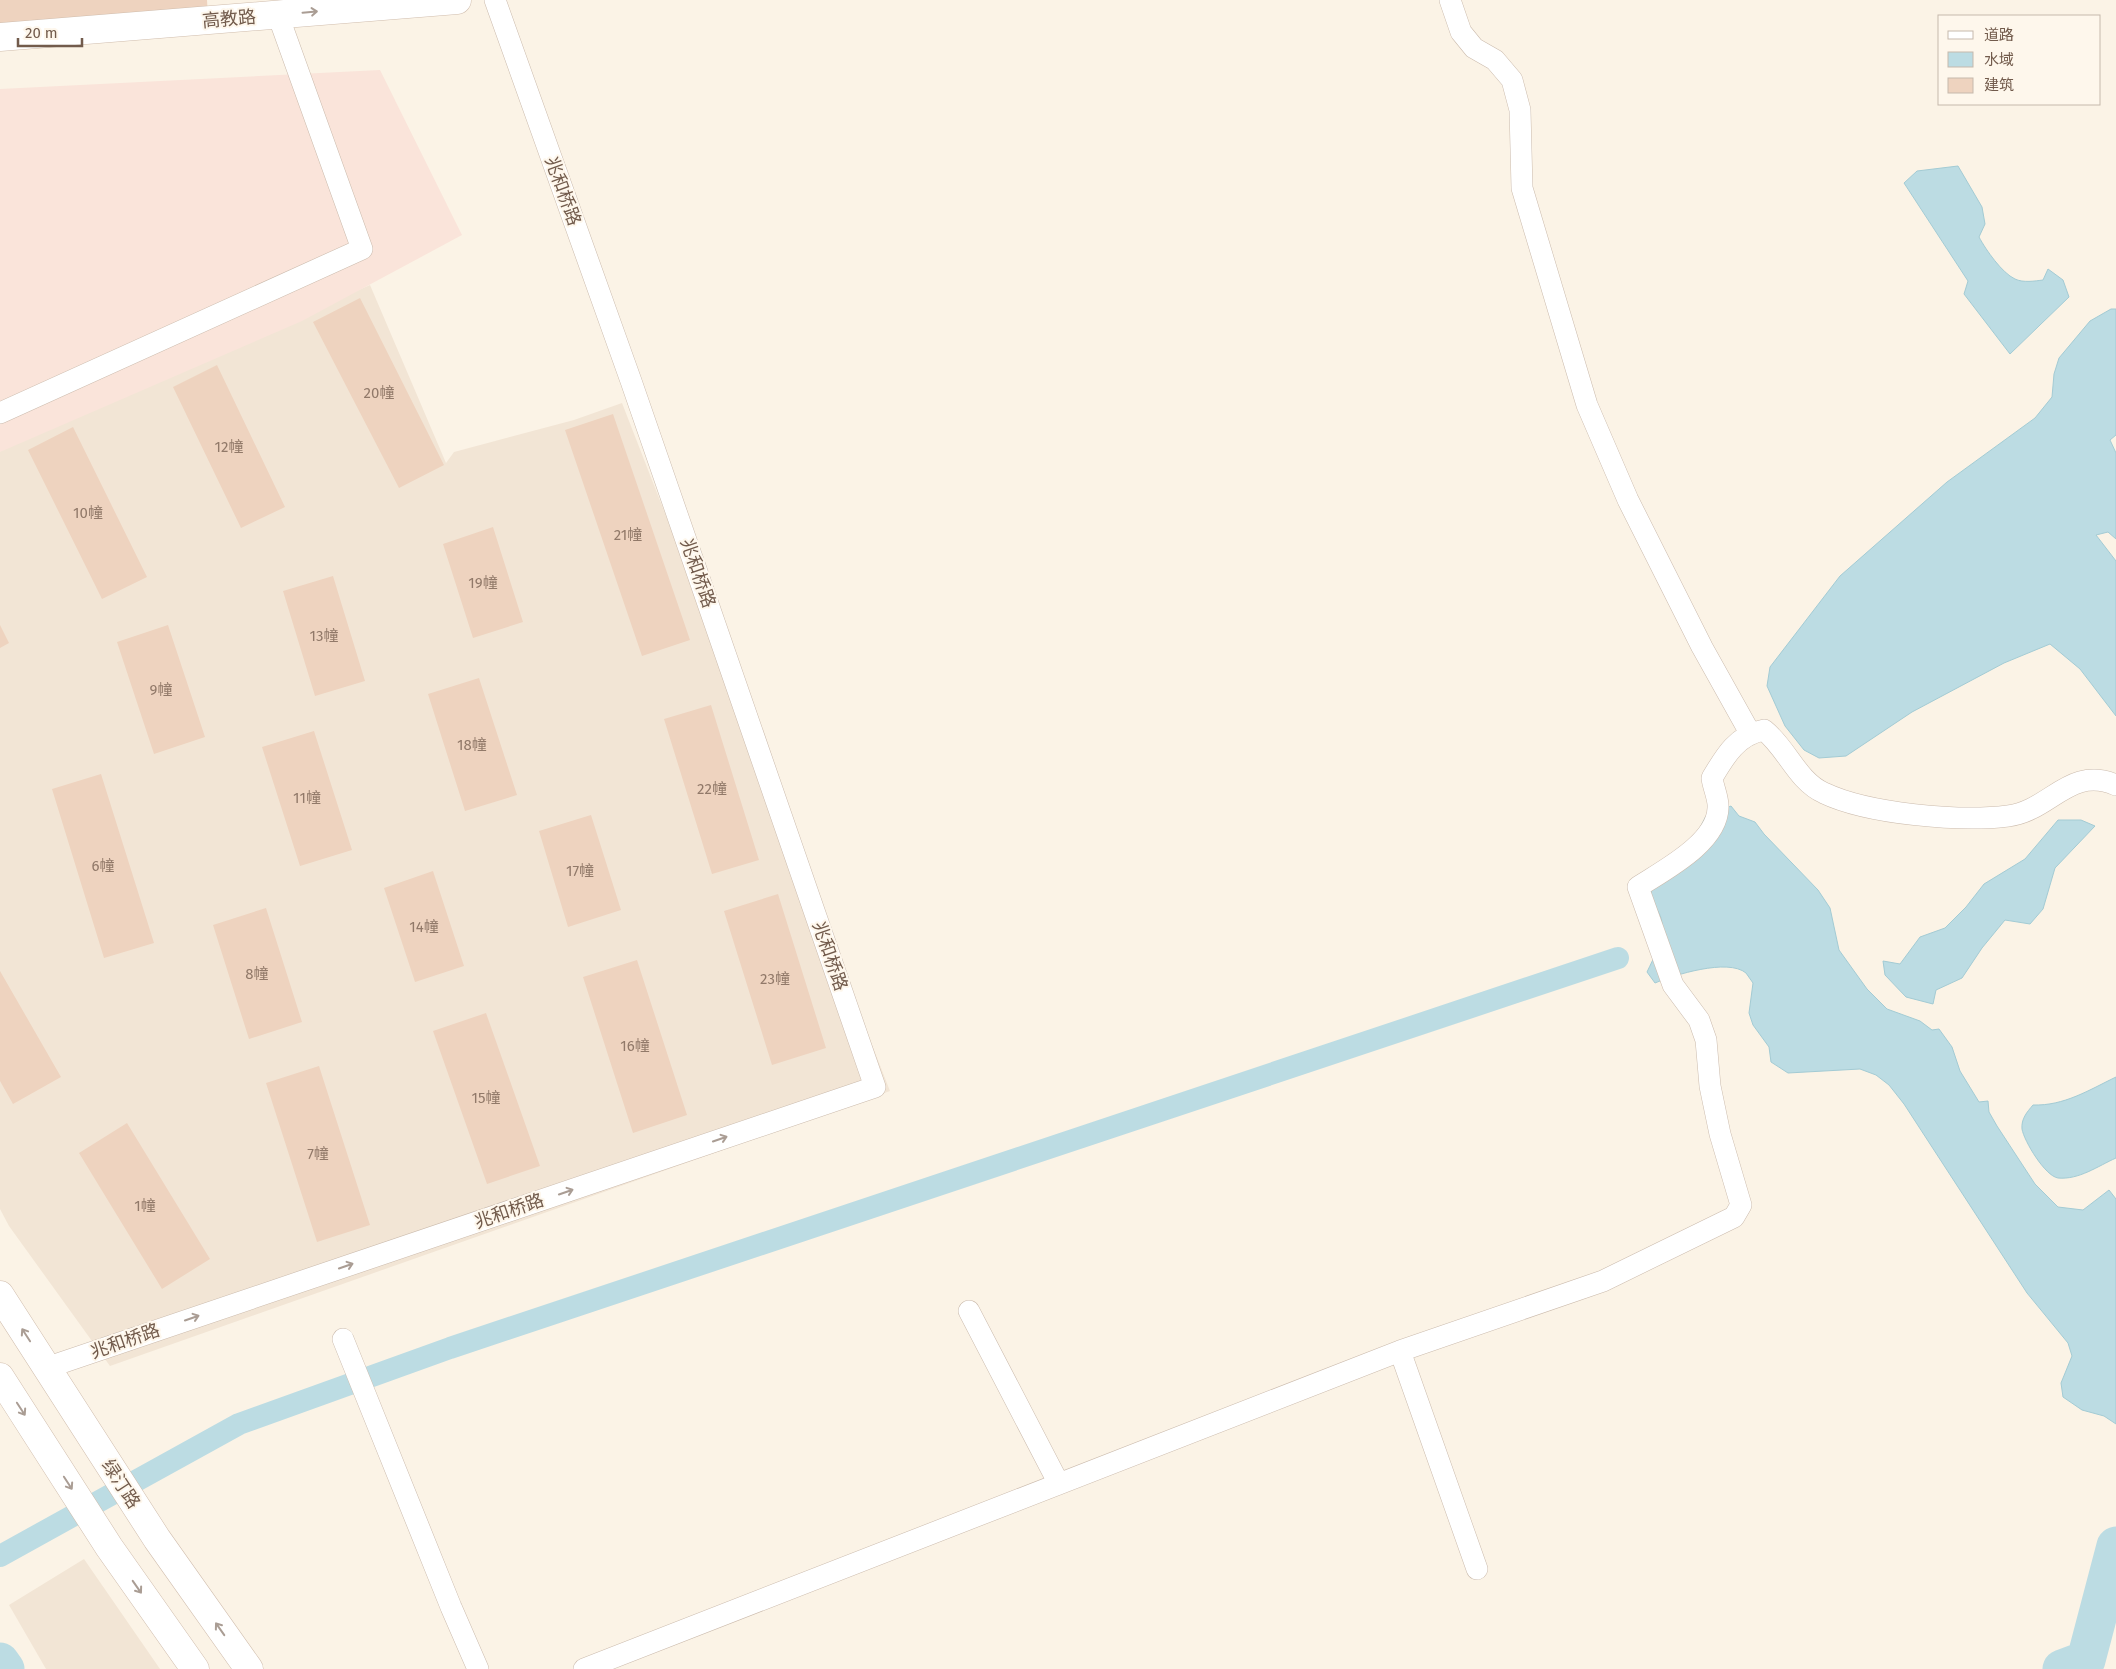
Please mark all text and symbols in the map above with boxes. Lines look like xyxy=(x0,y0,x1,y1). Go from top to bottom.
street label: 高教路 xyxy=(201,6,257,32)
one-way arrow xyxy=(302,8,318,17)
scale bar xyxy=(18,15,81,47)
legend xyxy=(1938,15,2101,105)
text: 20 m xyxy=(25,24,58,42)
text: 道路 xyxy=(1984,26,2014,44)
text: 水域 xyxy=(1984,51,2014,69)
text: 建筑 xyxy=(1984,76,2014,94)
street label: 兆和桥路 xyxy=(540,153,586,229)
house number: 20幢 xyxy=(364,384,394,402)
house number: 12幢 xyxy=(215,438,243,456)
house number: 10幢 xyxy=(73,504,103,522)
house number: 21幢 xyxy=(614,526,642,544)
street label: 兆和桥路 xyxy=(676,535,720,611)
house number: 19幢 xyxy=(468,574,498,592)
house number: 13幢 xyxy=(310,627,338,645)
house number: 9幢 xyxy=(150,681,172,699)
house number: 18幢 xyxy=(457,736,487,754)
house number: 22幢 xyxy=(697,780,727,798)
house number: 11幢 xyxy=(293,789,321,807)
house number: 6幢 xyxy=(92,857,115,875)
house number: 17幢 xyxy=(566,862,594,880)
house number: 14幢 xyxy=(409,918,439,936)
street label: 兆和桥路 xyxy=(808,918,852,994)
house number: 8幢 xyxy=(245,965,269,983)
house number: 23幢 xyxy=(760,970,790,988)
house number: 16幢 xyxy=(620,1037,650,1055)
house number: 15幢 xyxy=(471,1089,501,1107)
one-way arrow xyxy=(712,1134,728,1144)
house number: 7幢 xyxy=(307,1145,329,1163)
one-way arrow xyxy=(558,1186,574,1196)
street label: 兆和桥路 xyxy=(471,1189,547,1233)
house number: 1幢 xyxy=(134,1197,156,1215)
one-way arrow xyxy=(338,1261,353,1270)
one-way arrow xyxy=(184,1313,200,1323)
street label: 兆和桥路 xyxy=(87,1319,163,1363)
one-way arrow xyxy=(20,1329,30,1343)
one-way arrow xyxy=(16,1402,26,1416)
street label: 绿汀路 xyxy=(97,1455,145,1513)
one-way arrow xyxy=(63,1476,73,1490)
one-way arrow xyxy=(132,1580,142,1594)
one-way arrow xyxy=(215,1622,225,1636)

